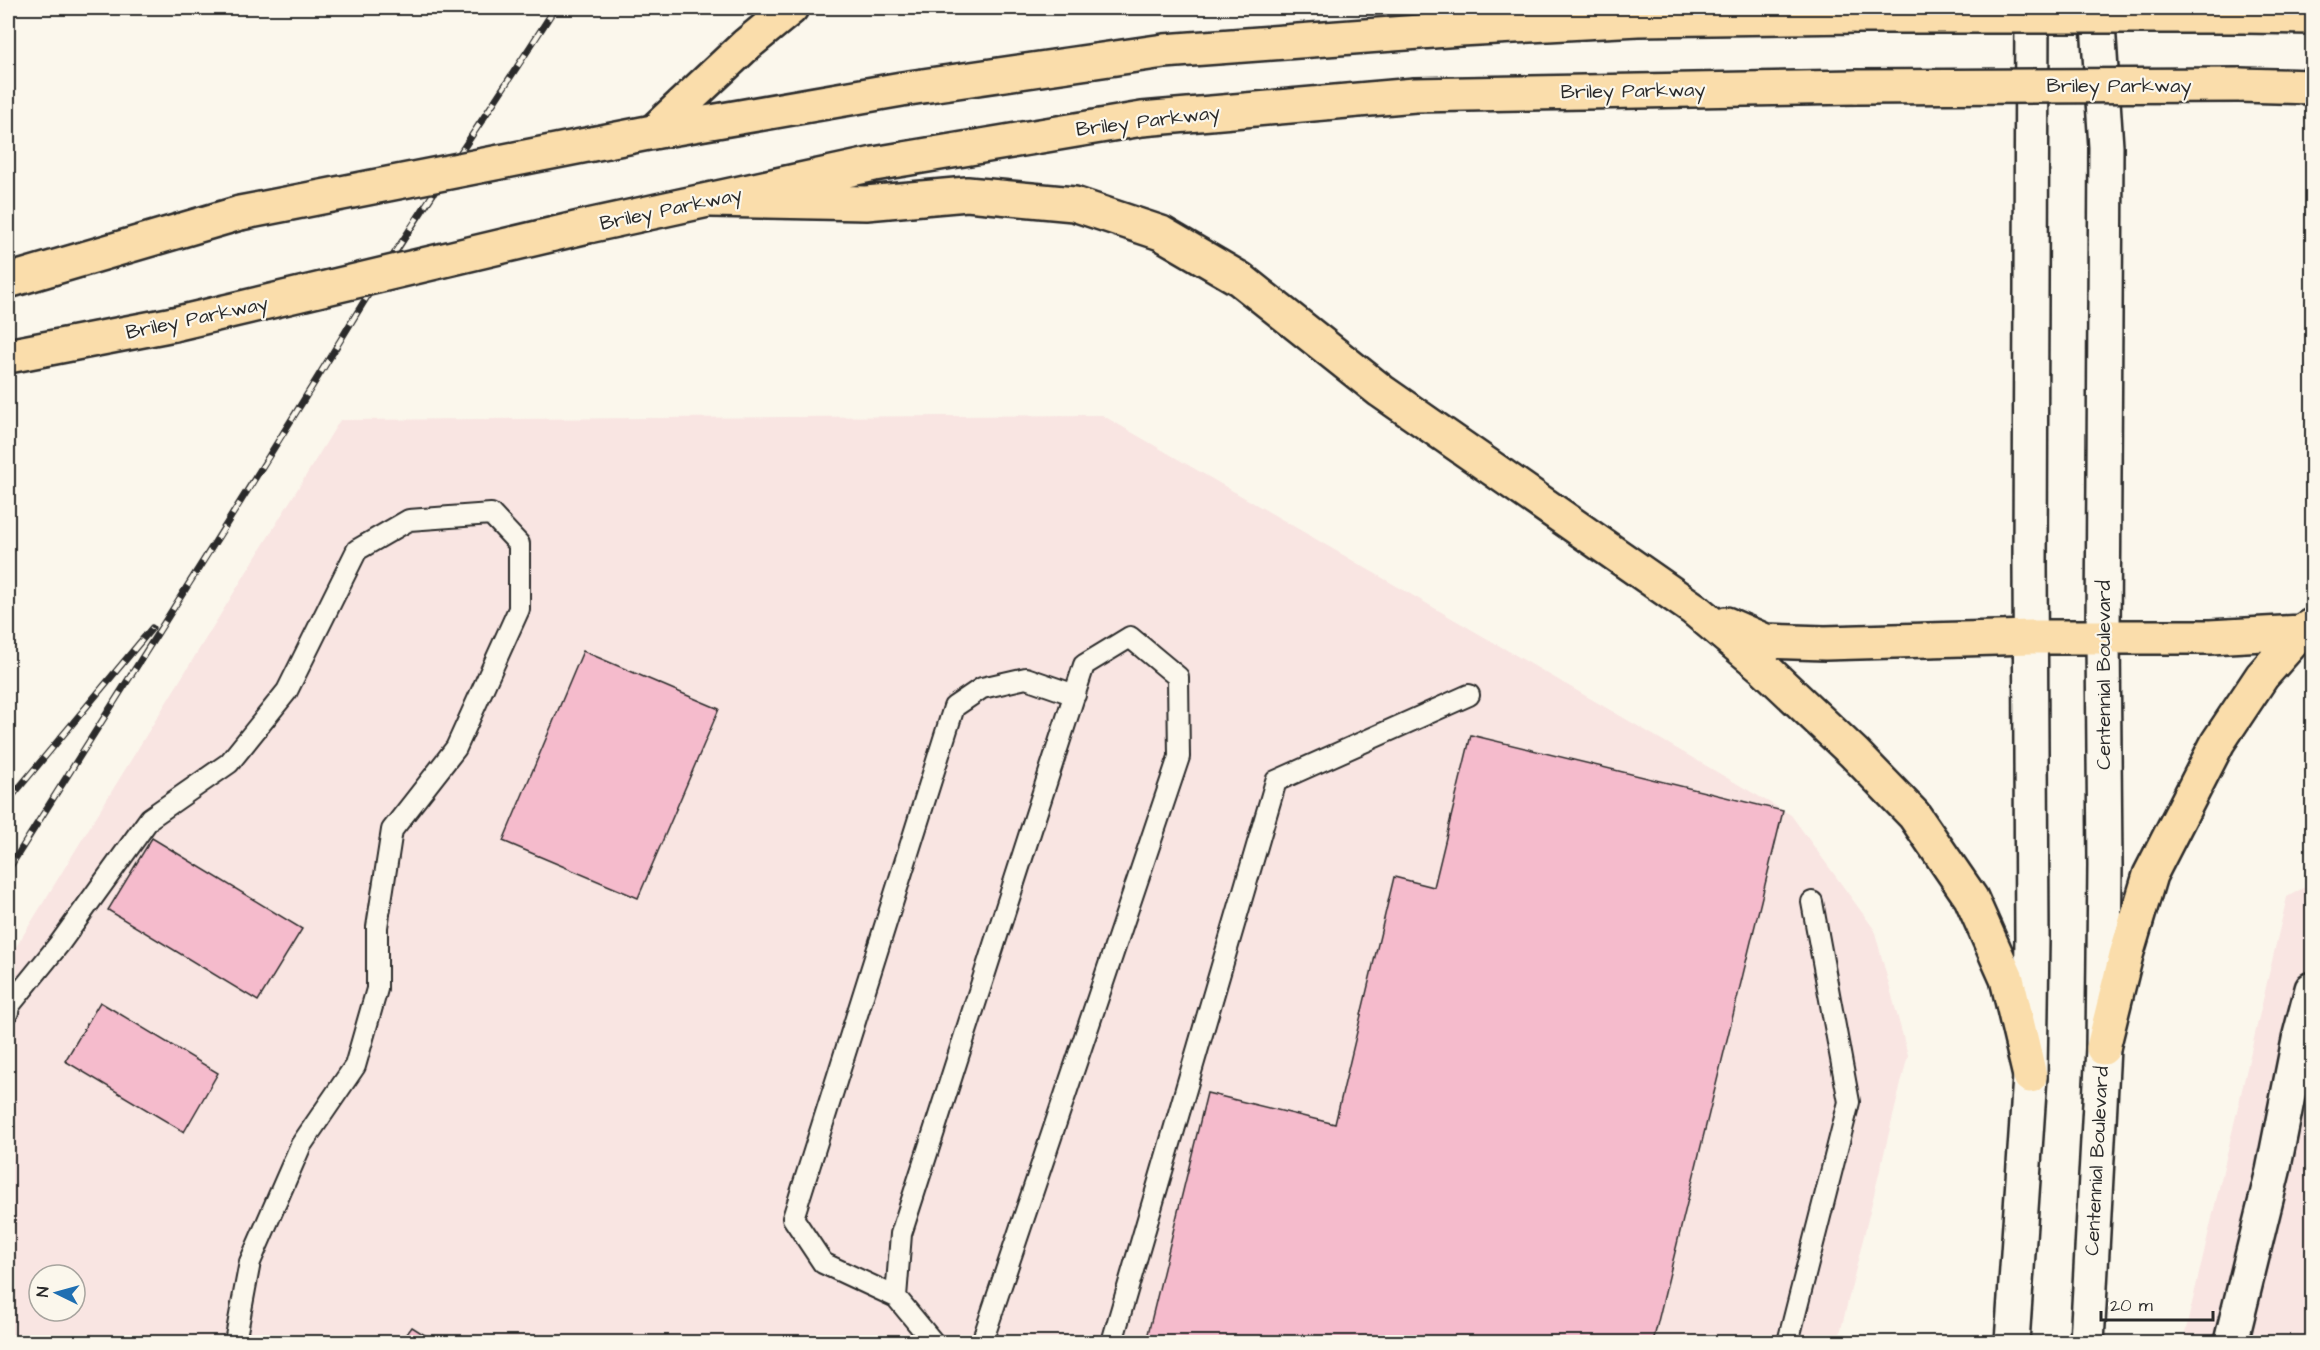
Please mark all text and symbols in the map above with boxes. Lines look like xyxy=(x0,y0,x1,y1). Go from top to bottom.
street label: Briley Parkway xyxy=(2047,72,2191,101)
street label: Briley Parkway xyxy=(1560,76,1706,107)
street label: Briley Parkway xyxy=(1074,98,1222,145)
street label: Briley Parkway xyxy=(597,180,745,239)
street label: Briley Parkway xyxy=(123,289,271,348)
street label: Centennial Boulevard xyxy=(2090,580,2118,770)
street label: Centennial Boulevard xyxy=(2078,1066,2116,1256)
north arrow xyxy=(27,1263,87,1323)
scale bar xyxy=(2101,1284,2214,1322)
text: N xyxy=(32,1286,54,1298)
text: 20 m xyxy=(2110,1293,2153,1318)

